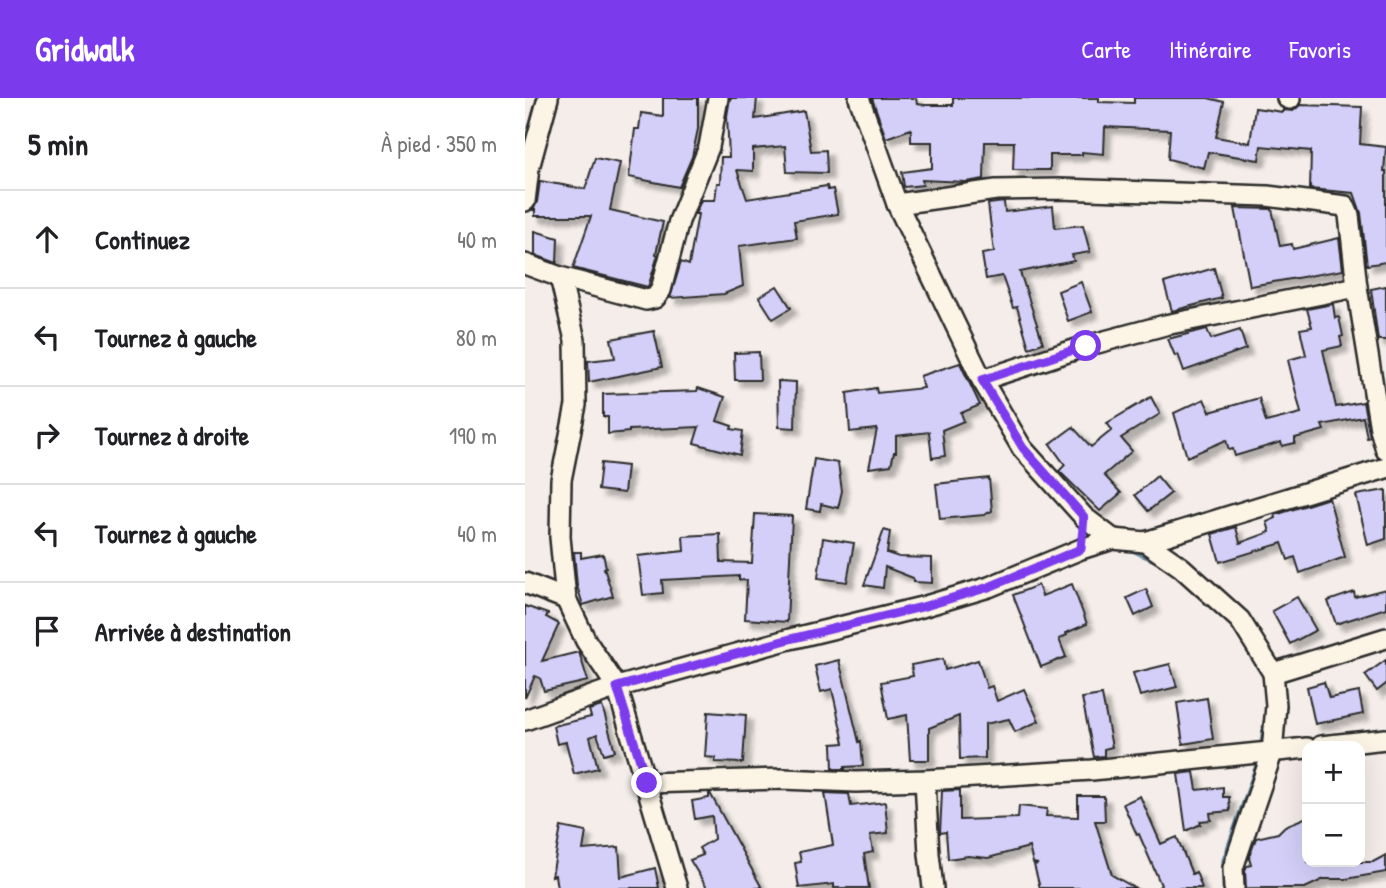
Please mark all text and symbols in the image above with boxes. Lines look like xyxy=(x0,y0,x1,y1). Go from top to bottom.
text: Gridwalk xyxy=(35,27,135,71)
text: Carte xyxy=(1081,33,1131,65)
text: Itinéraire xyxy=(1169,33,1251,65)
text: Favoris xyxy=(1289,33,1351,65)
text: 5 min xyxy=(28,124,88,164)
text: À pied · 350 m xyxy=(381,128,497,159)
icon: ahead xyxy=(28,220,66,258)
text: Continuez xyxy=(95,222,190,257)
text: 40 m xyxy=(457,224,497,255)
icon: left xyxy=(28,318,66,356)
text: Tournez à gauche xyxy=(95,320,257,355)
text: 80 m xyxy=(456,322,497,353)
route start xyxy=(1070,330,1101,361)
icon: right xyxy=(28,416,66,454)
text: Tournez à droite xyxy=(95,418,249,453)
text: 190 m xyxy=(449,420,497,451)
icon: left xyxy=(28,514,66,552)
text: Tournez à gauche xyxy=(95,516,257,551)
text: 40 m xyxy=(457,518,497,549)
icon: arrive xyxy=(28,612,66,650)
text: Arrivée à destination xyxy=(95,614,291,649)
map controls xyxy=(1302,741,1365,867)
button: + xyxy=(1302,741,1365,804)
route end xyxy=(631,767,662,798)
button: − xyxy=(1302,804,1365,867)

